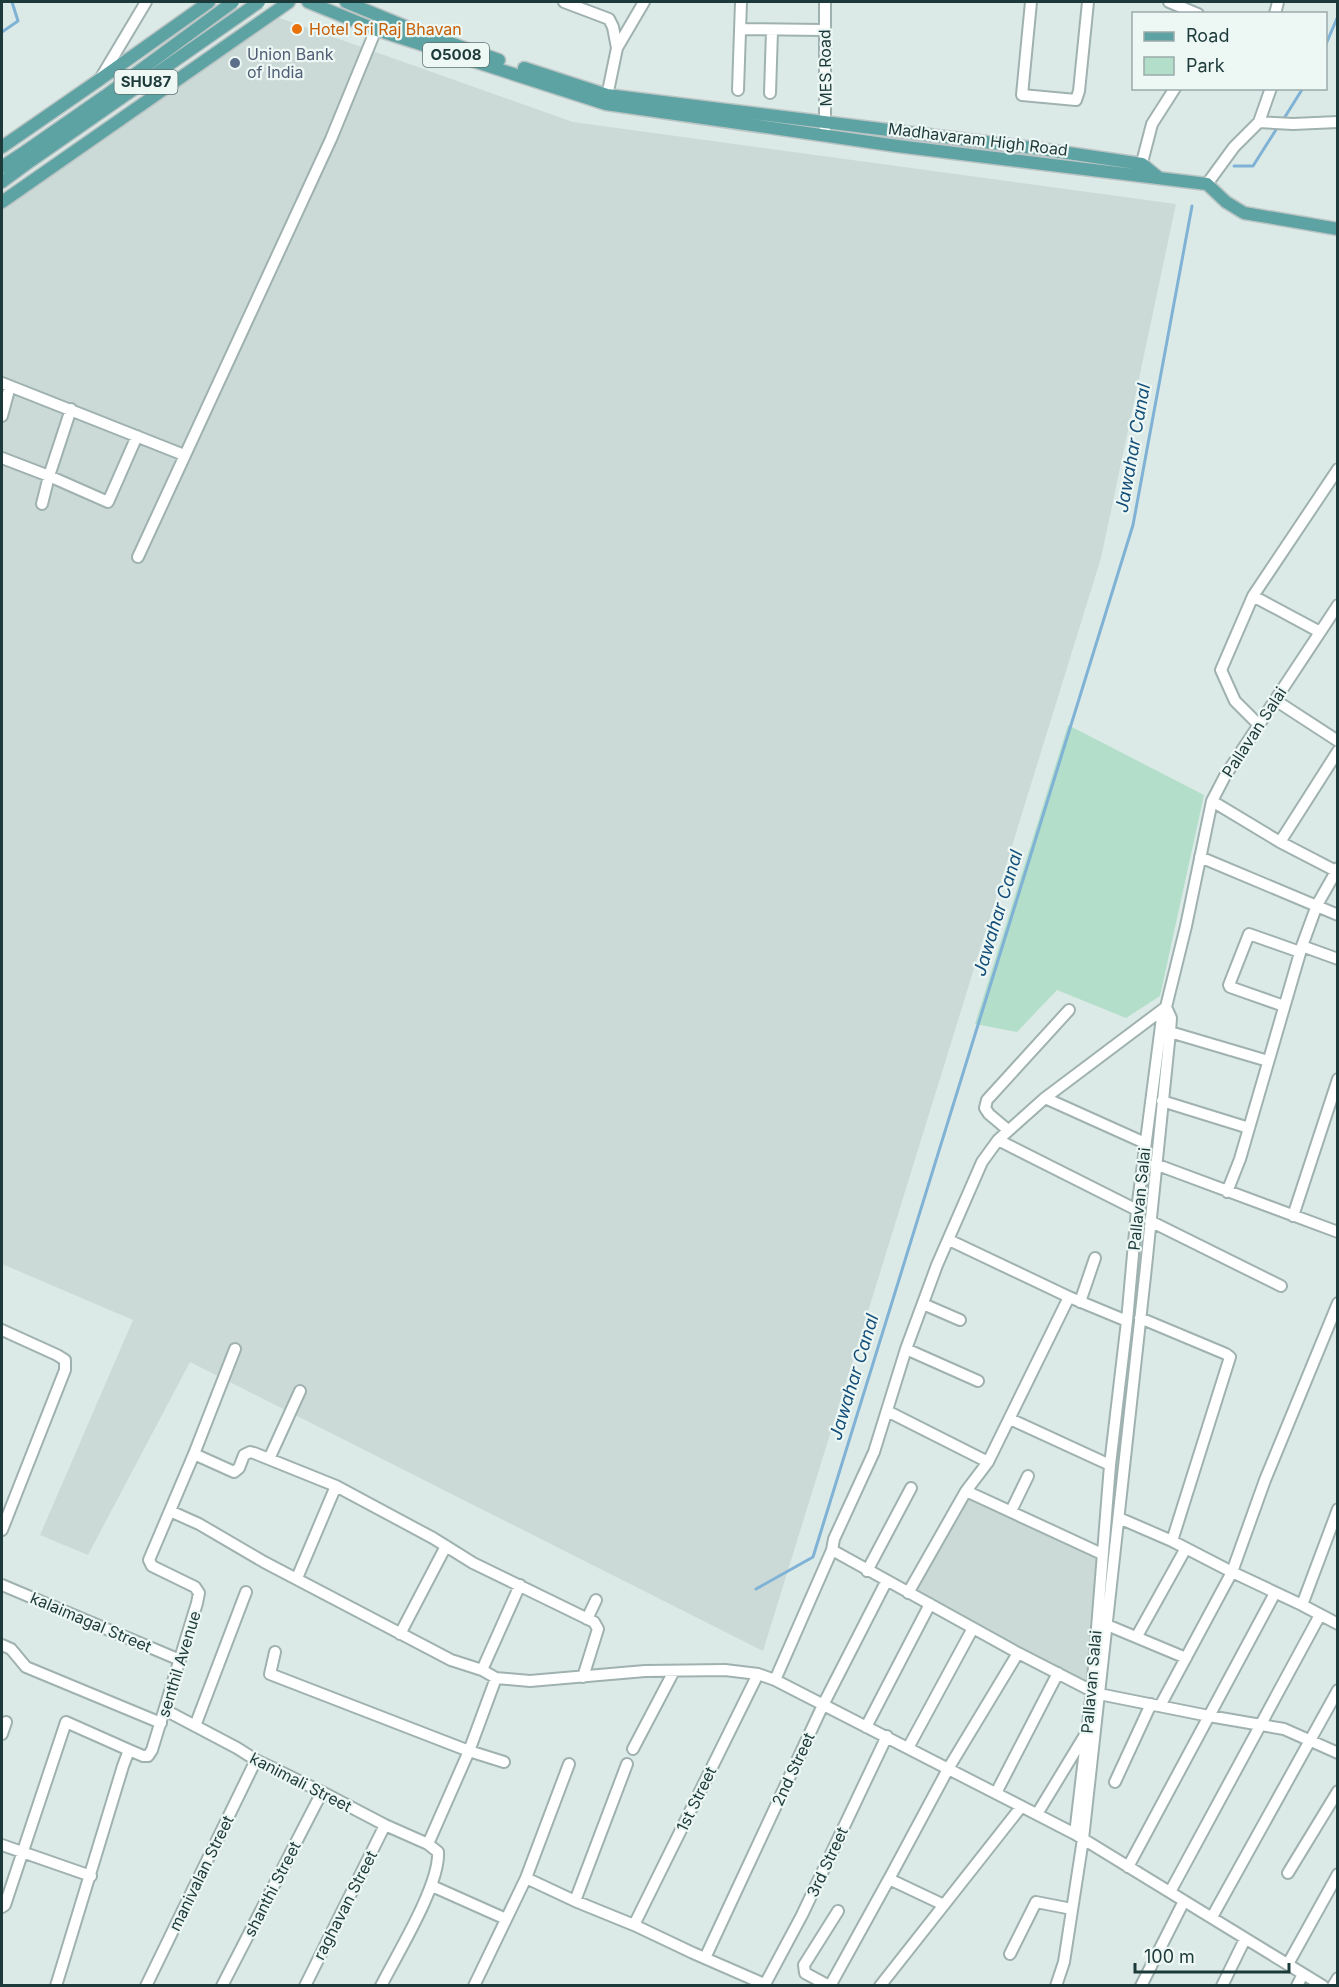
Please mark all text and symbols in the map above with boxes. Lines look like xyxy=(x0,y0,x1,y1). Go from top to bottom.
legend xyxy=(1132,12,1327,90)
place label: Hotel Sri Raj Bhavan xyxy=(309,19,462,39)
marker: Hotel Sri Raj Bhavan xyxy=(290,22,304,36)
text: Road xyxy=(1186,25,1229,46)
street label: MES Road xyxy=(814,29,836,107)
road number: O5008 xyxy=(423,43,489,67)
place label: Union Bank of India xyxy=(247,44,334,82)
text: Park xyxy=(1186,55,1225,76)
marker: Union Bank of India xyxy=(228,56,242,70)
road number: SHU87 xyxy=(114,70,178,94)
street label: Madhavaram High Road xyxy=(887,118,1069,160)
water label: Jawahar Canal xyxy=(1111,381,1154,514)
street label: Pallavan Salai xyxy=(1217,683,1291,781)
water label: Jawahar Canal xyxy=(968,847,1027,978)
street label: Pallavan Salai xyxy=(1124,1146,1154,1252)
water label: Jawahar Canal xyxy=(824,1311,883,1442)
street label: kalaimagal Street xyxy=(27,1587,155,1657)
street label: senthil Avenue xyxy=(153,1608,205,1720)
street label: Pallavan Salai xyxy=(1077,1630,1105,1734)
street label: 2nd Street xyxy=(767,1729,819,1809)
street label: kanimali Street xyxy=(247,1748,355,1816)
street label: 1st Street xyxy=(672,1763,720,1835)
street label: manivalan Street xyxy=(164,1812,238,1934)
street label: 3rd Street xyxy=(802,1824,852,1900)
street label: shanthi Street xyxy=(239,1838,305,1940)
street label: raghavan Street xyxy=(309,1847,381,1963)
scale bar xyxy=(1135,1936,1290,1974)
text: 100 m xyxy=(1144,1946,1195,1967)

